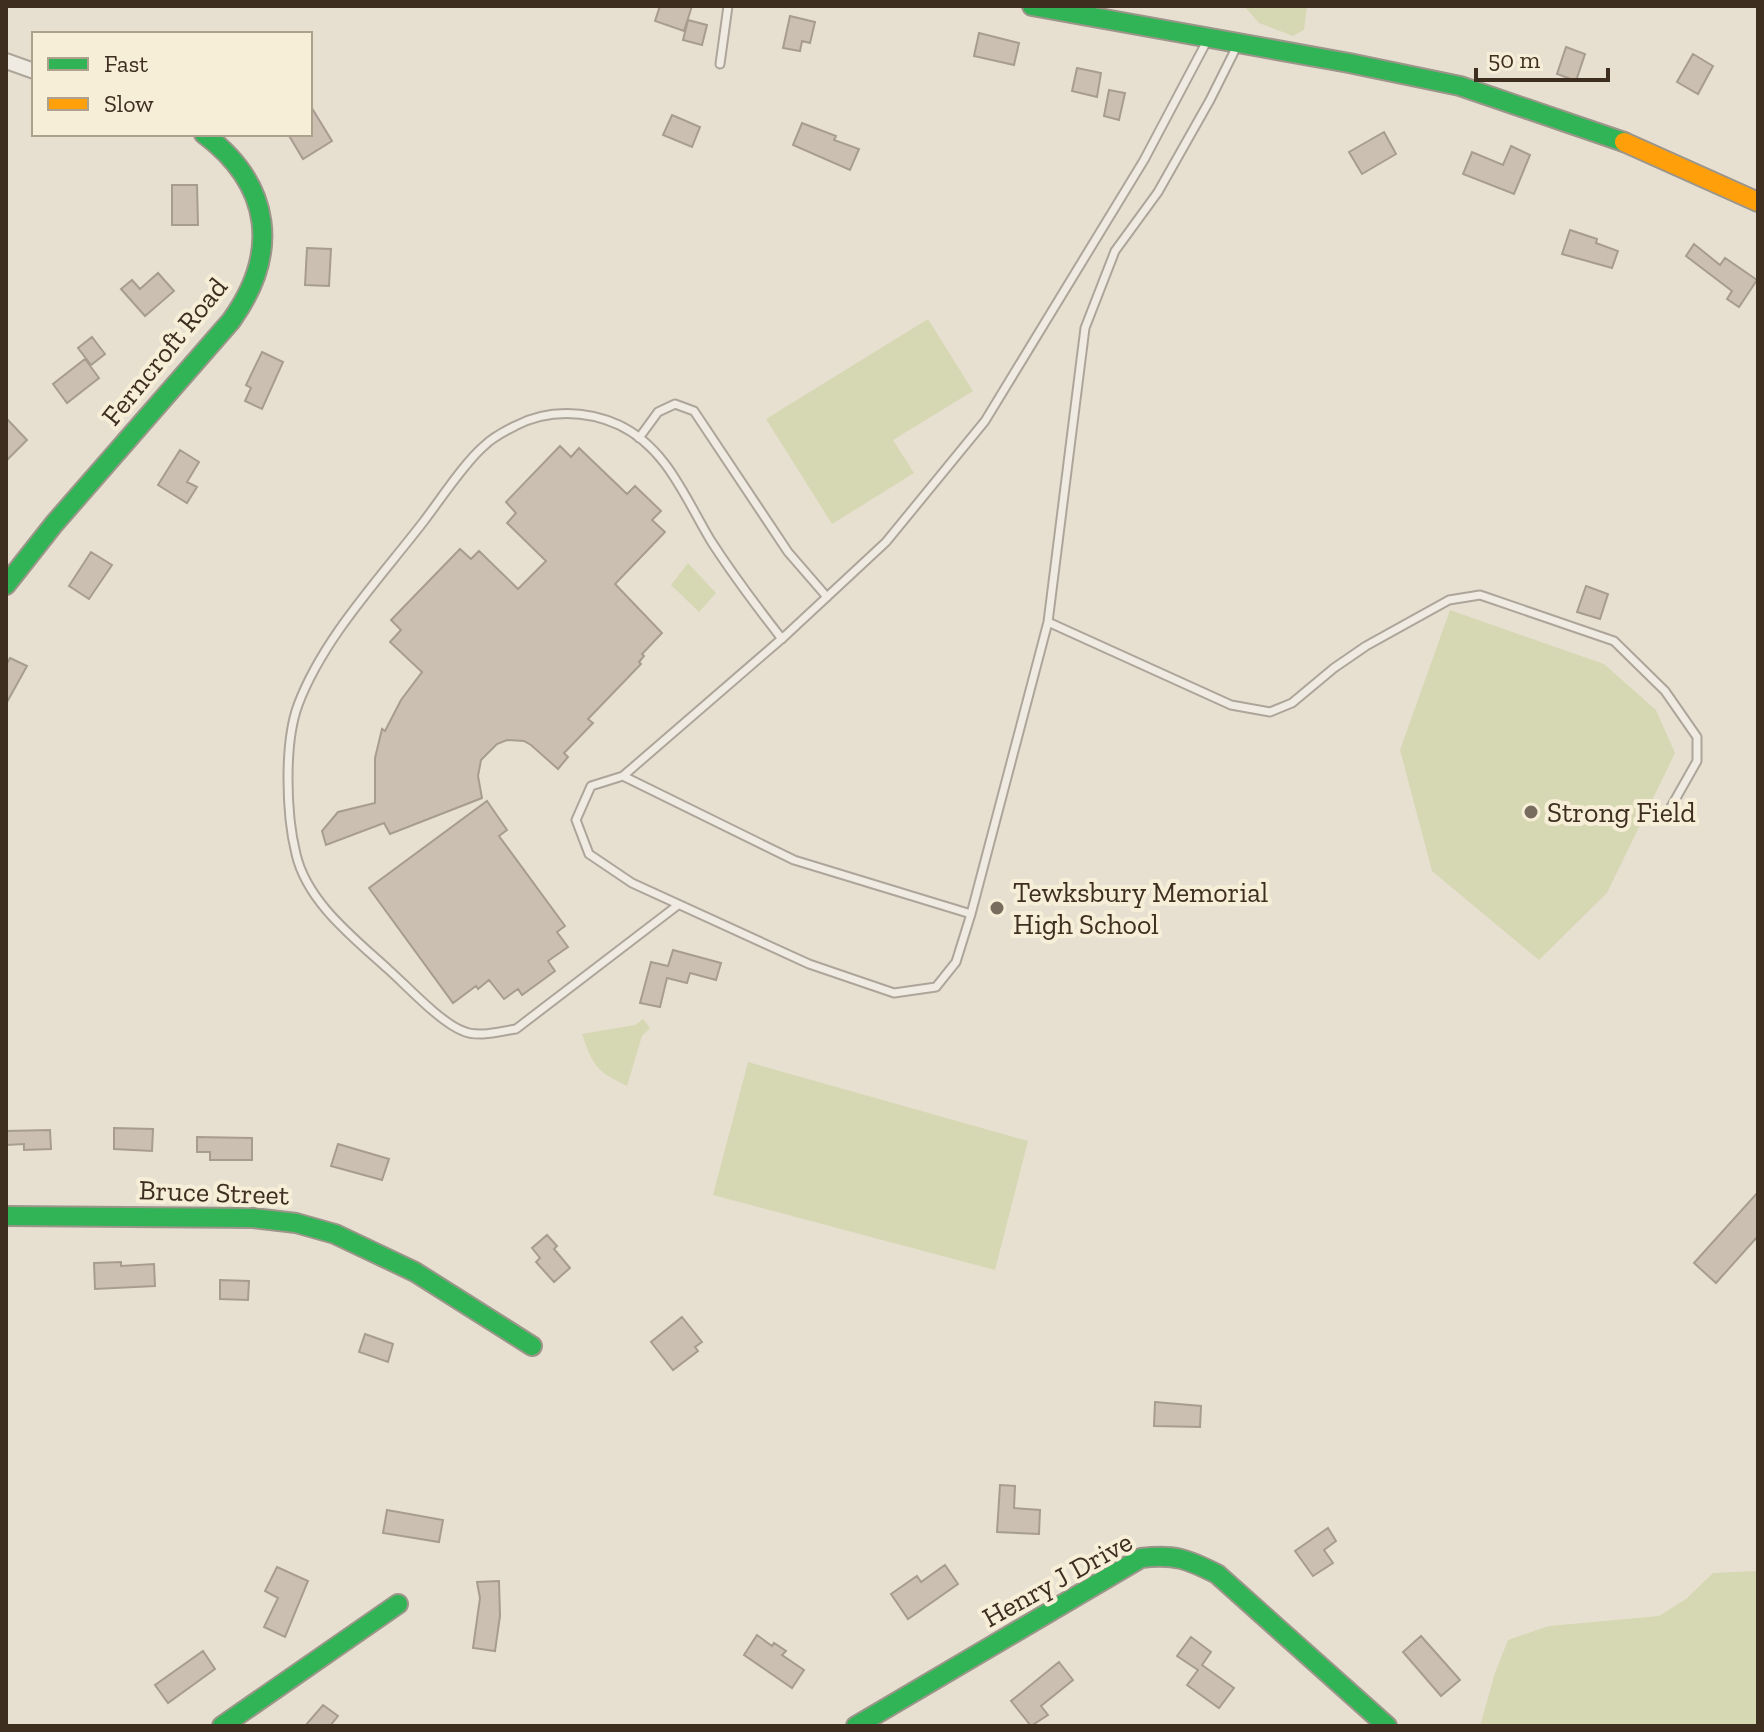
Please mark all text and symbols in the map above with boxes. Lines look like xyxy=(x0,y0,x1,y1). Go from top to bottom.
legend xyxy=(32,32,312,136)
scale bar xyxy=(1476,32,1608,82)
text: 50 m xyxy=(1488,45,1541,74)
text: Fast xyxy=(104,49,148,78)
text: Slow xyxy=(104,89,154,118)
street label: Ferncroft Road xyxy=(95,271,234,432)
place label: Strong Field xyxy=(1547,796,1696,829)
marker: Strong Field xyxy=(1522,803,1540,821)
place label: Tewksbury Memorial High School xyxy=(1013,876,1268,941)
marker: Tewksbury Memorial High School xyxy=(988,899,1006,917)
street label: Bruce Street xyxy=(138,1173,290,1212)
street label: Henry J Drive xyxy=(977,1525,1138,1634)

